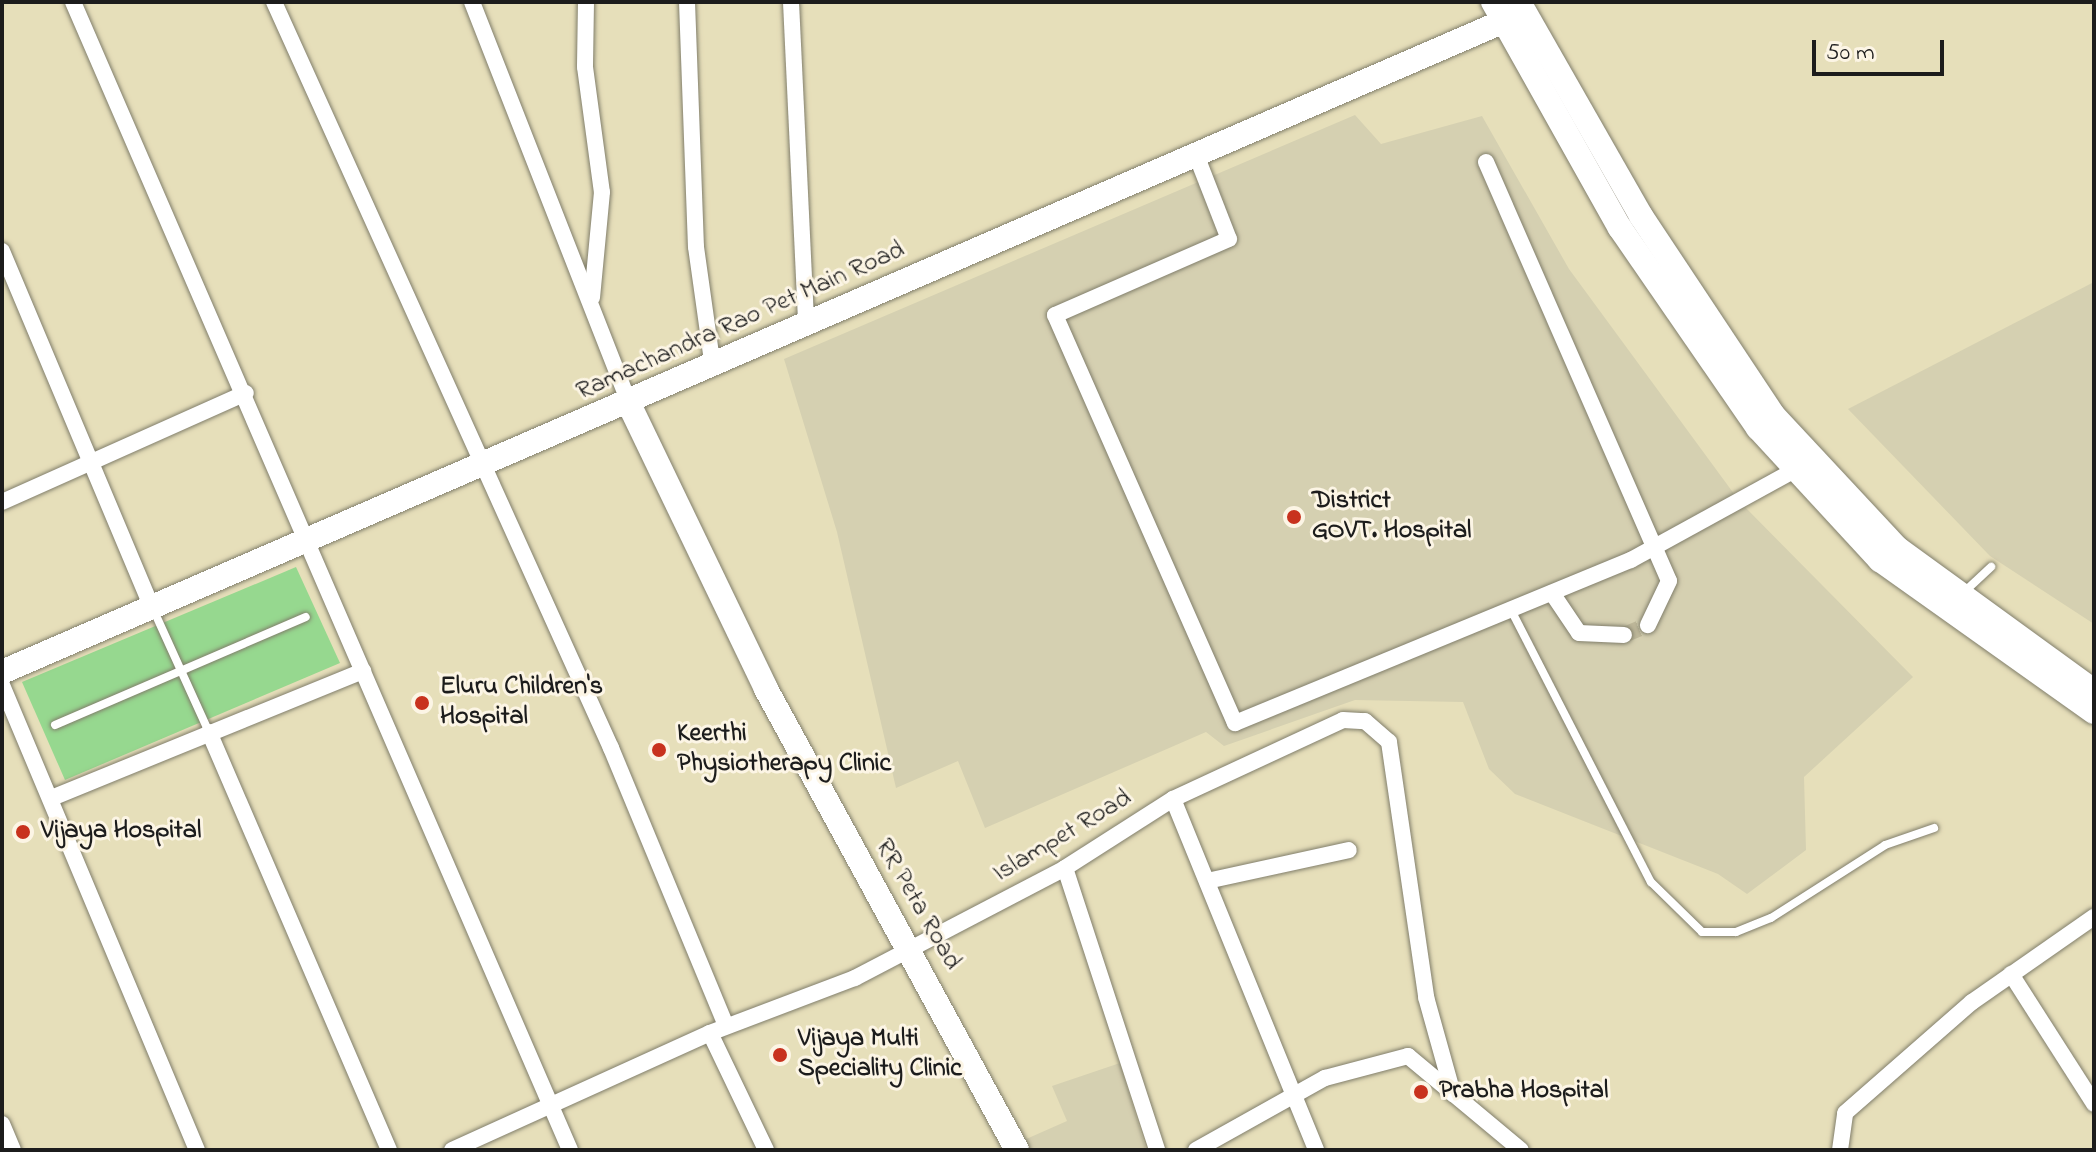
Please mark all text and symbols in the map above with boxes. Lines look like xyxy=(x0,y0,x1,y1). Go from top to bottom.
scale bar xyxy=(1816,24,1948,74)
text: 50 m xyxy=(1826,36,1875,71)
street label: Ramachandra Rao Pet Main Road xyxy=(572,235,910,409)
place label: District GOVT. Hospital xyxy=(1312,486,1471,548)
marker: District GOVT. Hospital xyxy=(1283,506,1305,528)
place label: Eluru Children's Hospital xyxy=(440,672,603,734)
marker: Eluru Children's Hospital xyxy=(411,692,433,714)
place label: Keerthi Physiotherapy Clinic xyxy=(677,719,891,780)
marker: Keerthi Physiotherapy Clinic xyxy=(648,739,670,761)
street label: Islampet Road xyxy=(988,784,1138,890)
place label: Vijaya Hospital xyxy=(41,816,201,848)
marker: Vijaya Hospital xyxy=(12,821,34,843)
street label: RR Peta Road xyxy=(867,834,967,976)
place label: Vijaya Multi Speciality Clinic xyxy=(798,1024,962,1086)
marker: Vijaya Multi Speciality Clinic xyxy=(769,1044,791,1066)
place label: Prabha Hospital xyxy=(1439,1076,1608,1108)
marker: Prabha Hospital xyxy=(1410,1081,1432,1103)

